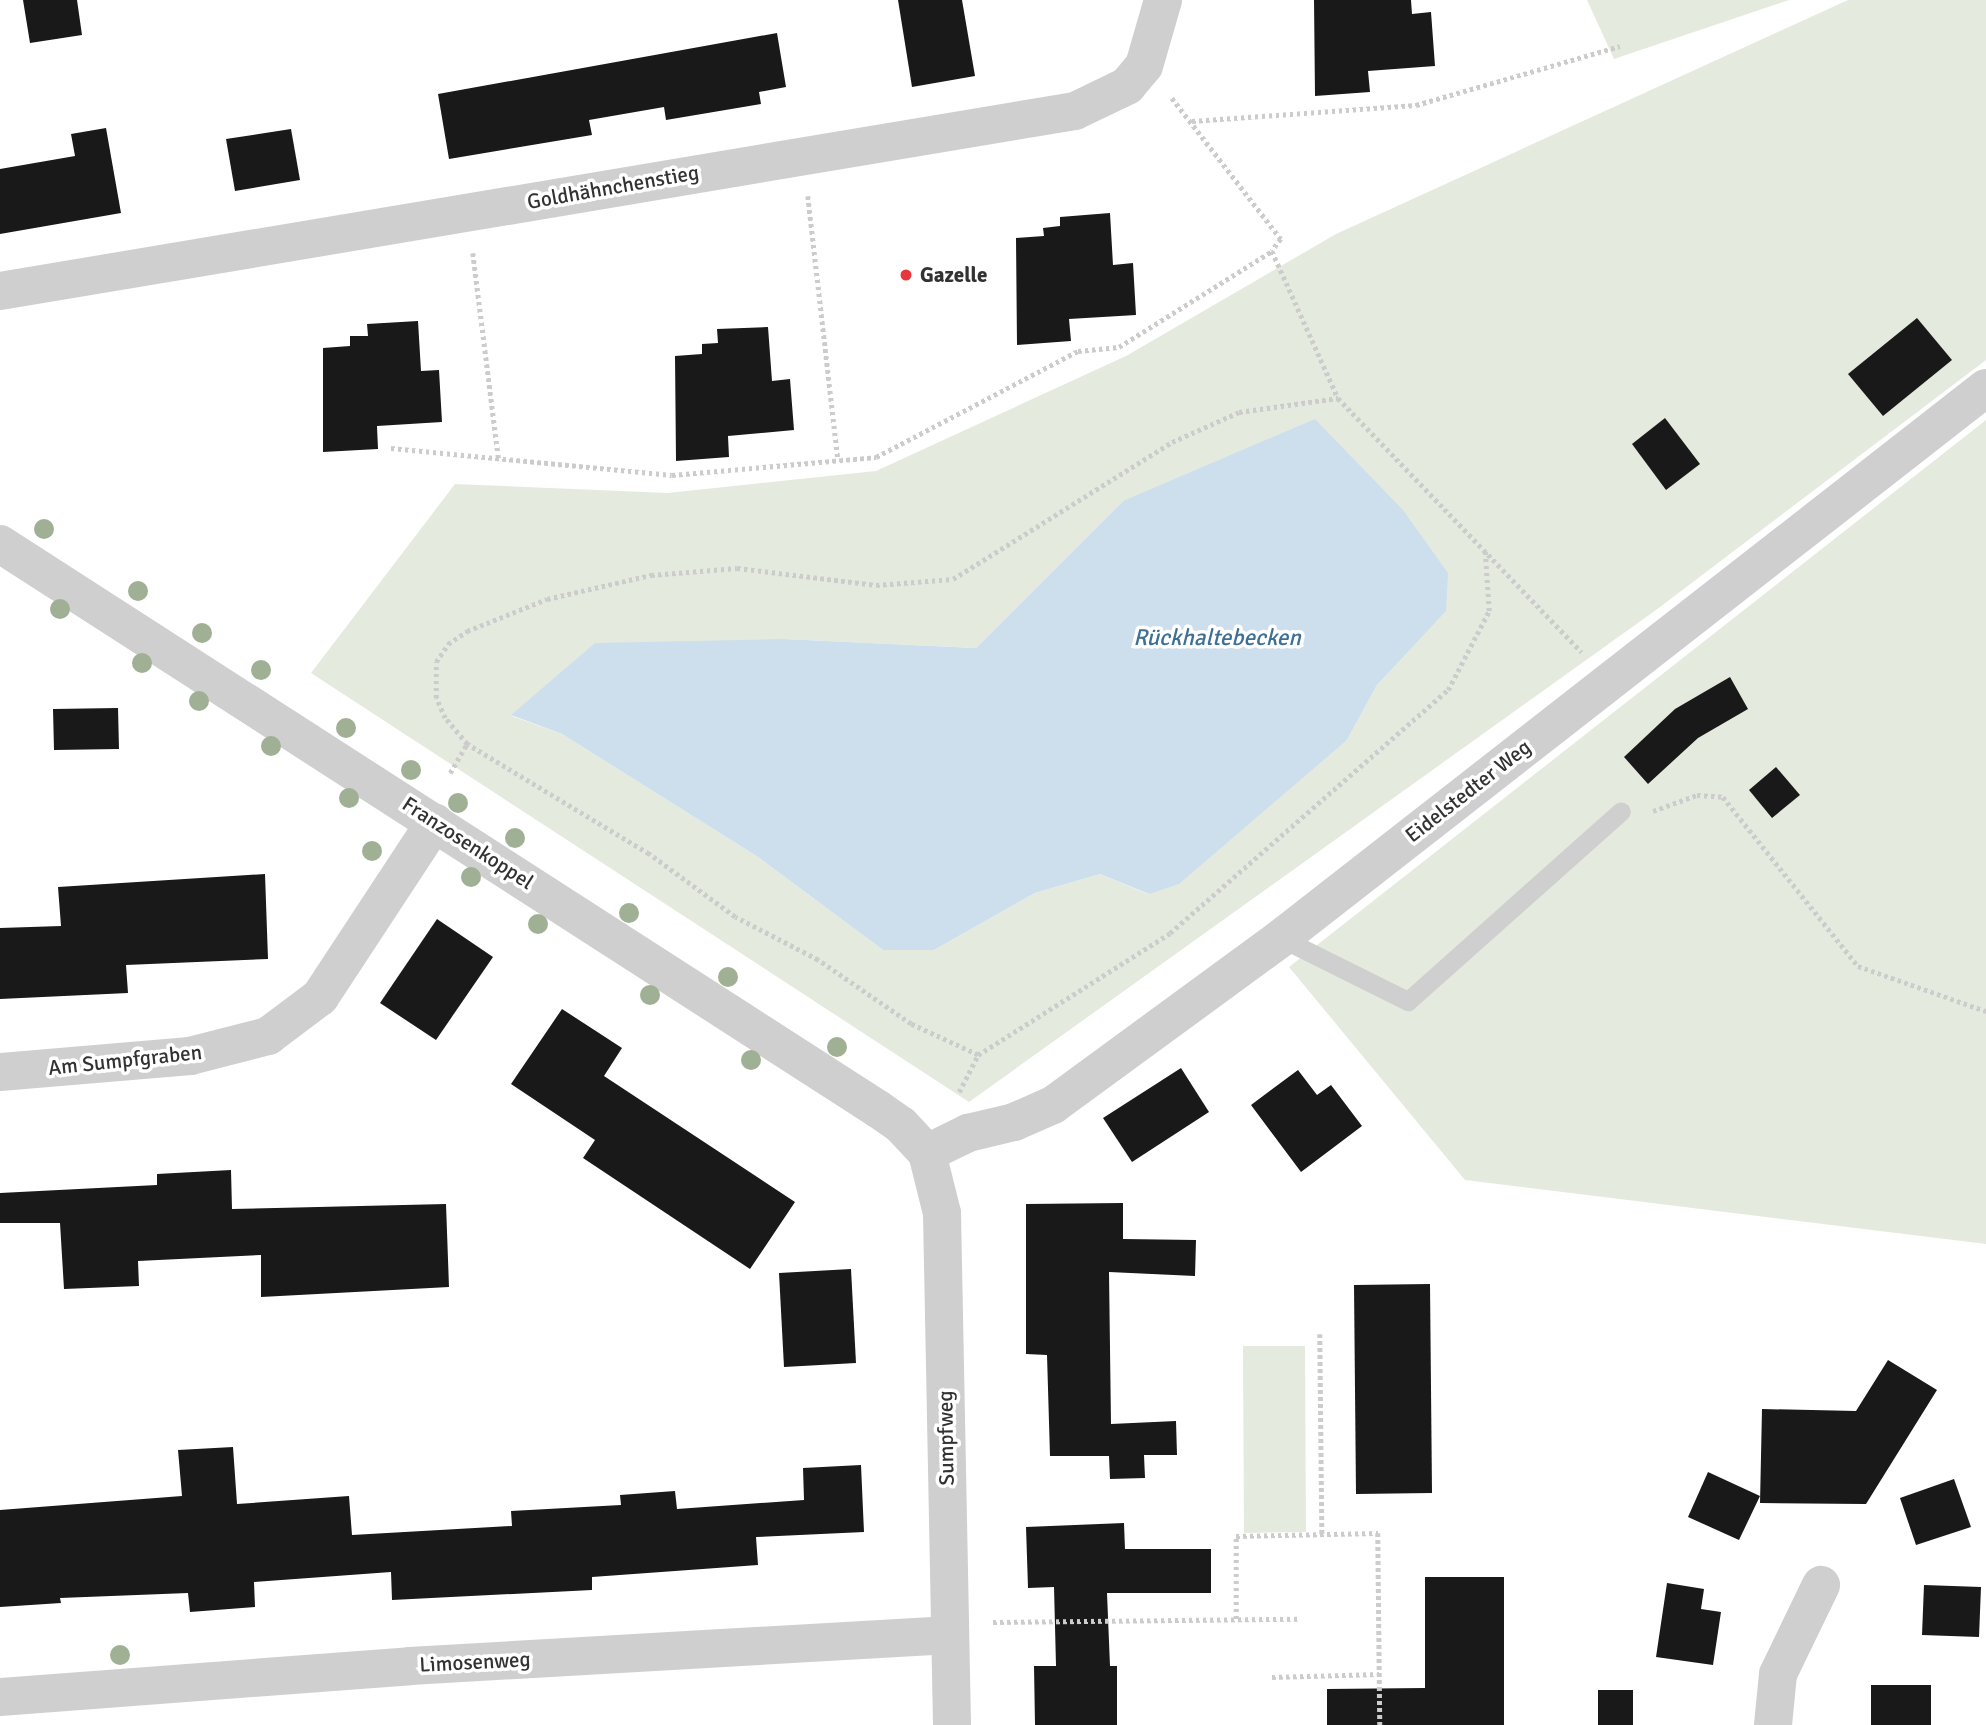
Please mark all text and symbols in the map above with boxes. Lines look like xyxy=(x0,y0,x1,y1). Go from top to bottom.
street label: Goldhähnchenstieg xyxy=(525,159,701,215)
place label: Gazelle xyxy=(920,262,987,288)
marker: Gazelle xyxy=(898,267,914,283)
water label: Rückhaltebecken xyxy=(1133,624,1301,652)
street label: Eidelstedter Weg xyxy=(1400,734,1536,848)
street label: Franzosenkoppel xyxy=(398,791,538,895)
street label: Am Sumpfgraben xyxy=(47,1039,203,1081)
street label: Sumpfweg xyxy=(933,1390,959,1486)
street label: Limosenweg xyxy=(419,1647,531,1677)

